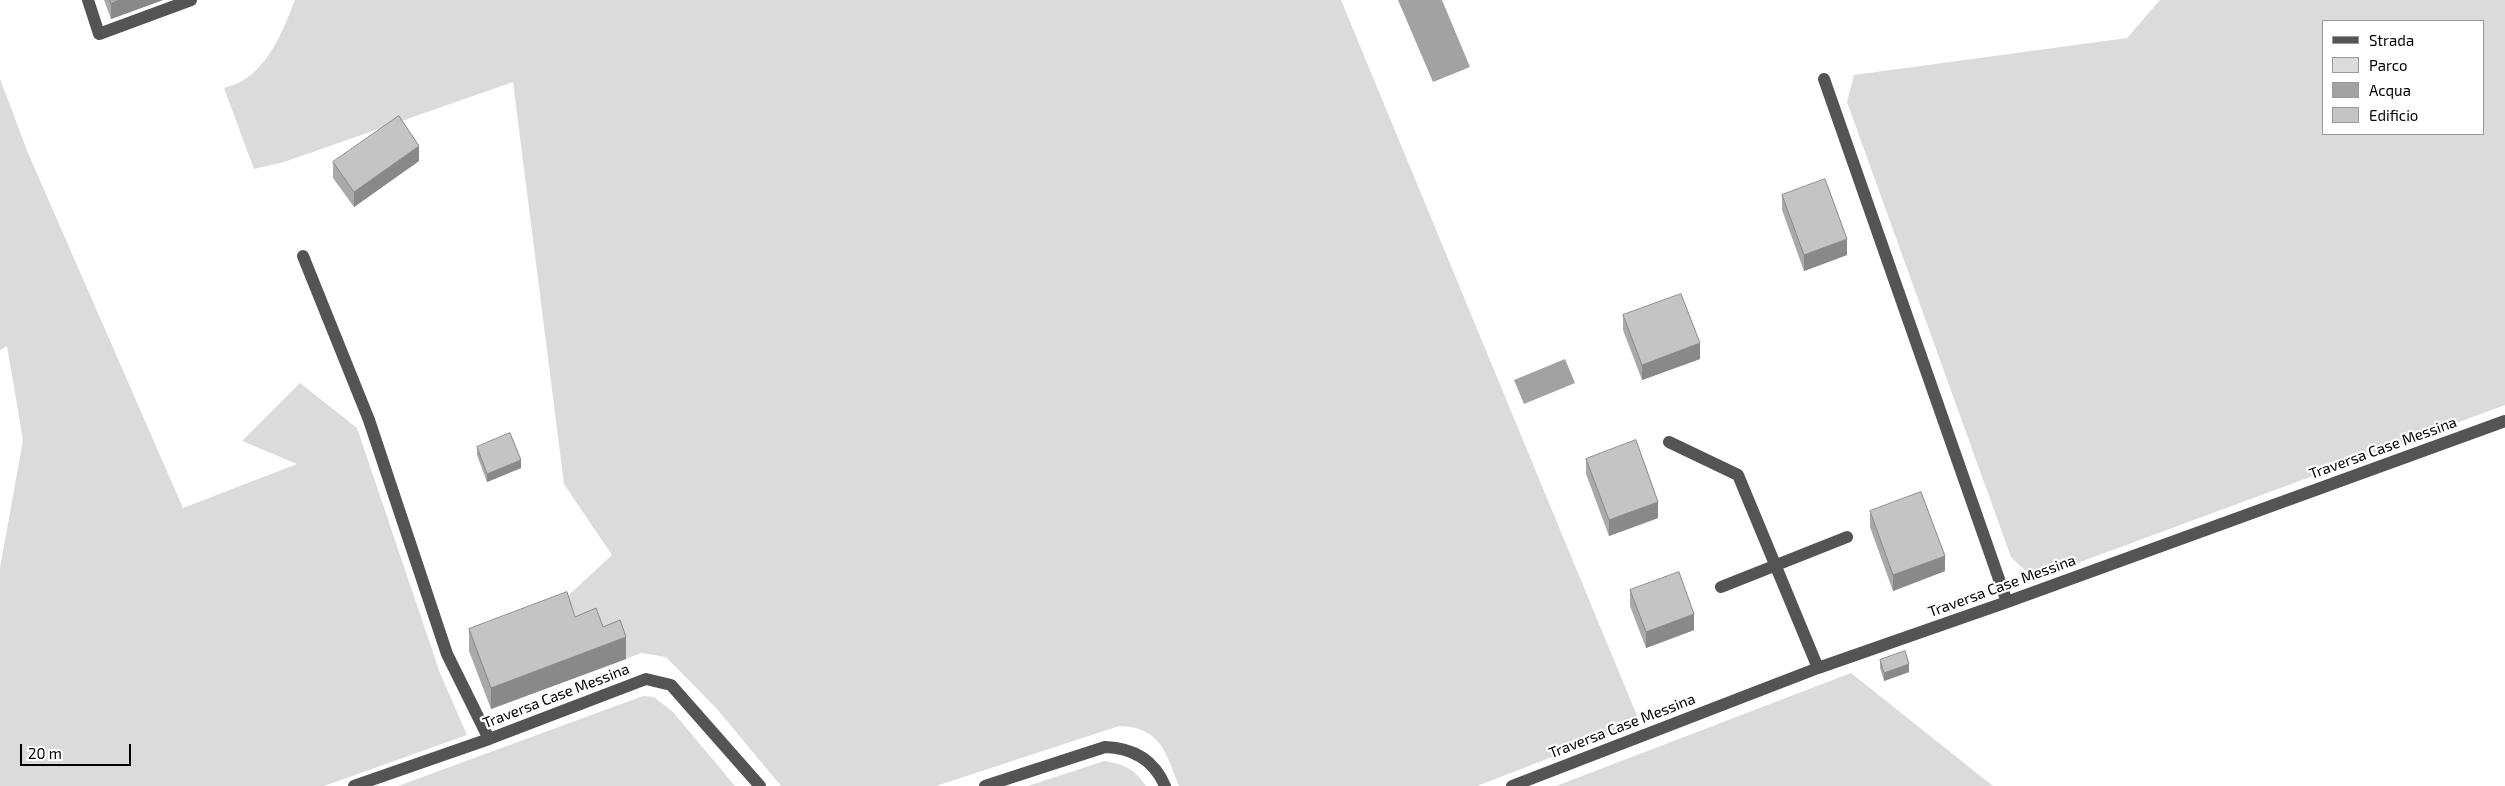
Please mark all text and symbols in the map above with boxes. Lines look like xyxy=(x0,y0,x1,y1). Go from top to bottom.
legend xyxy=(2322,20,2485,135)
text: Strada xyxy=(2369,31,2414,49)
text: Parco xyxy=(2369,56,2408,74)
text: Acqua xyxy=(2369,81,2411,99)
text: Edificio xyxy=(2369,106,2418,124)
street label: Traversa Case Messina xyxy=(2307,413,2459,483)
street label: Traversa Case Messina xyxy=(1926,551,2078,621)
street label: Traversa Case Messina xyxy=(480,660,632,732)
street label: Traversa Case Messina xyxy=(1546,690,1698,762)
scale bar xyxy=(22,734,134,766)
text: 20 m xyxy=(28,744,62,762)

